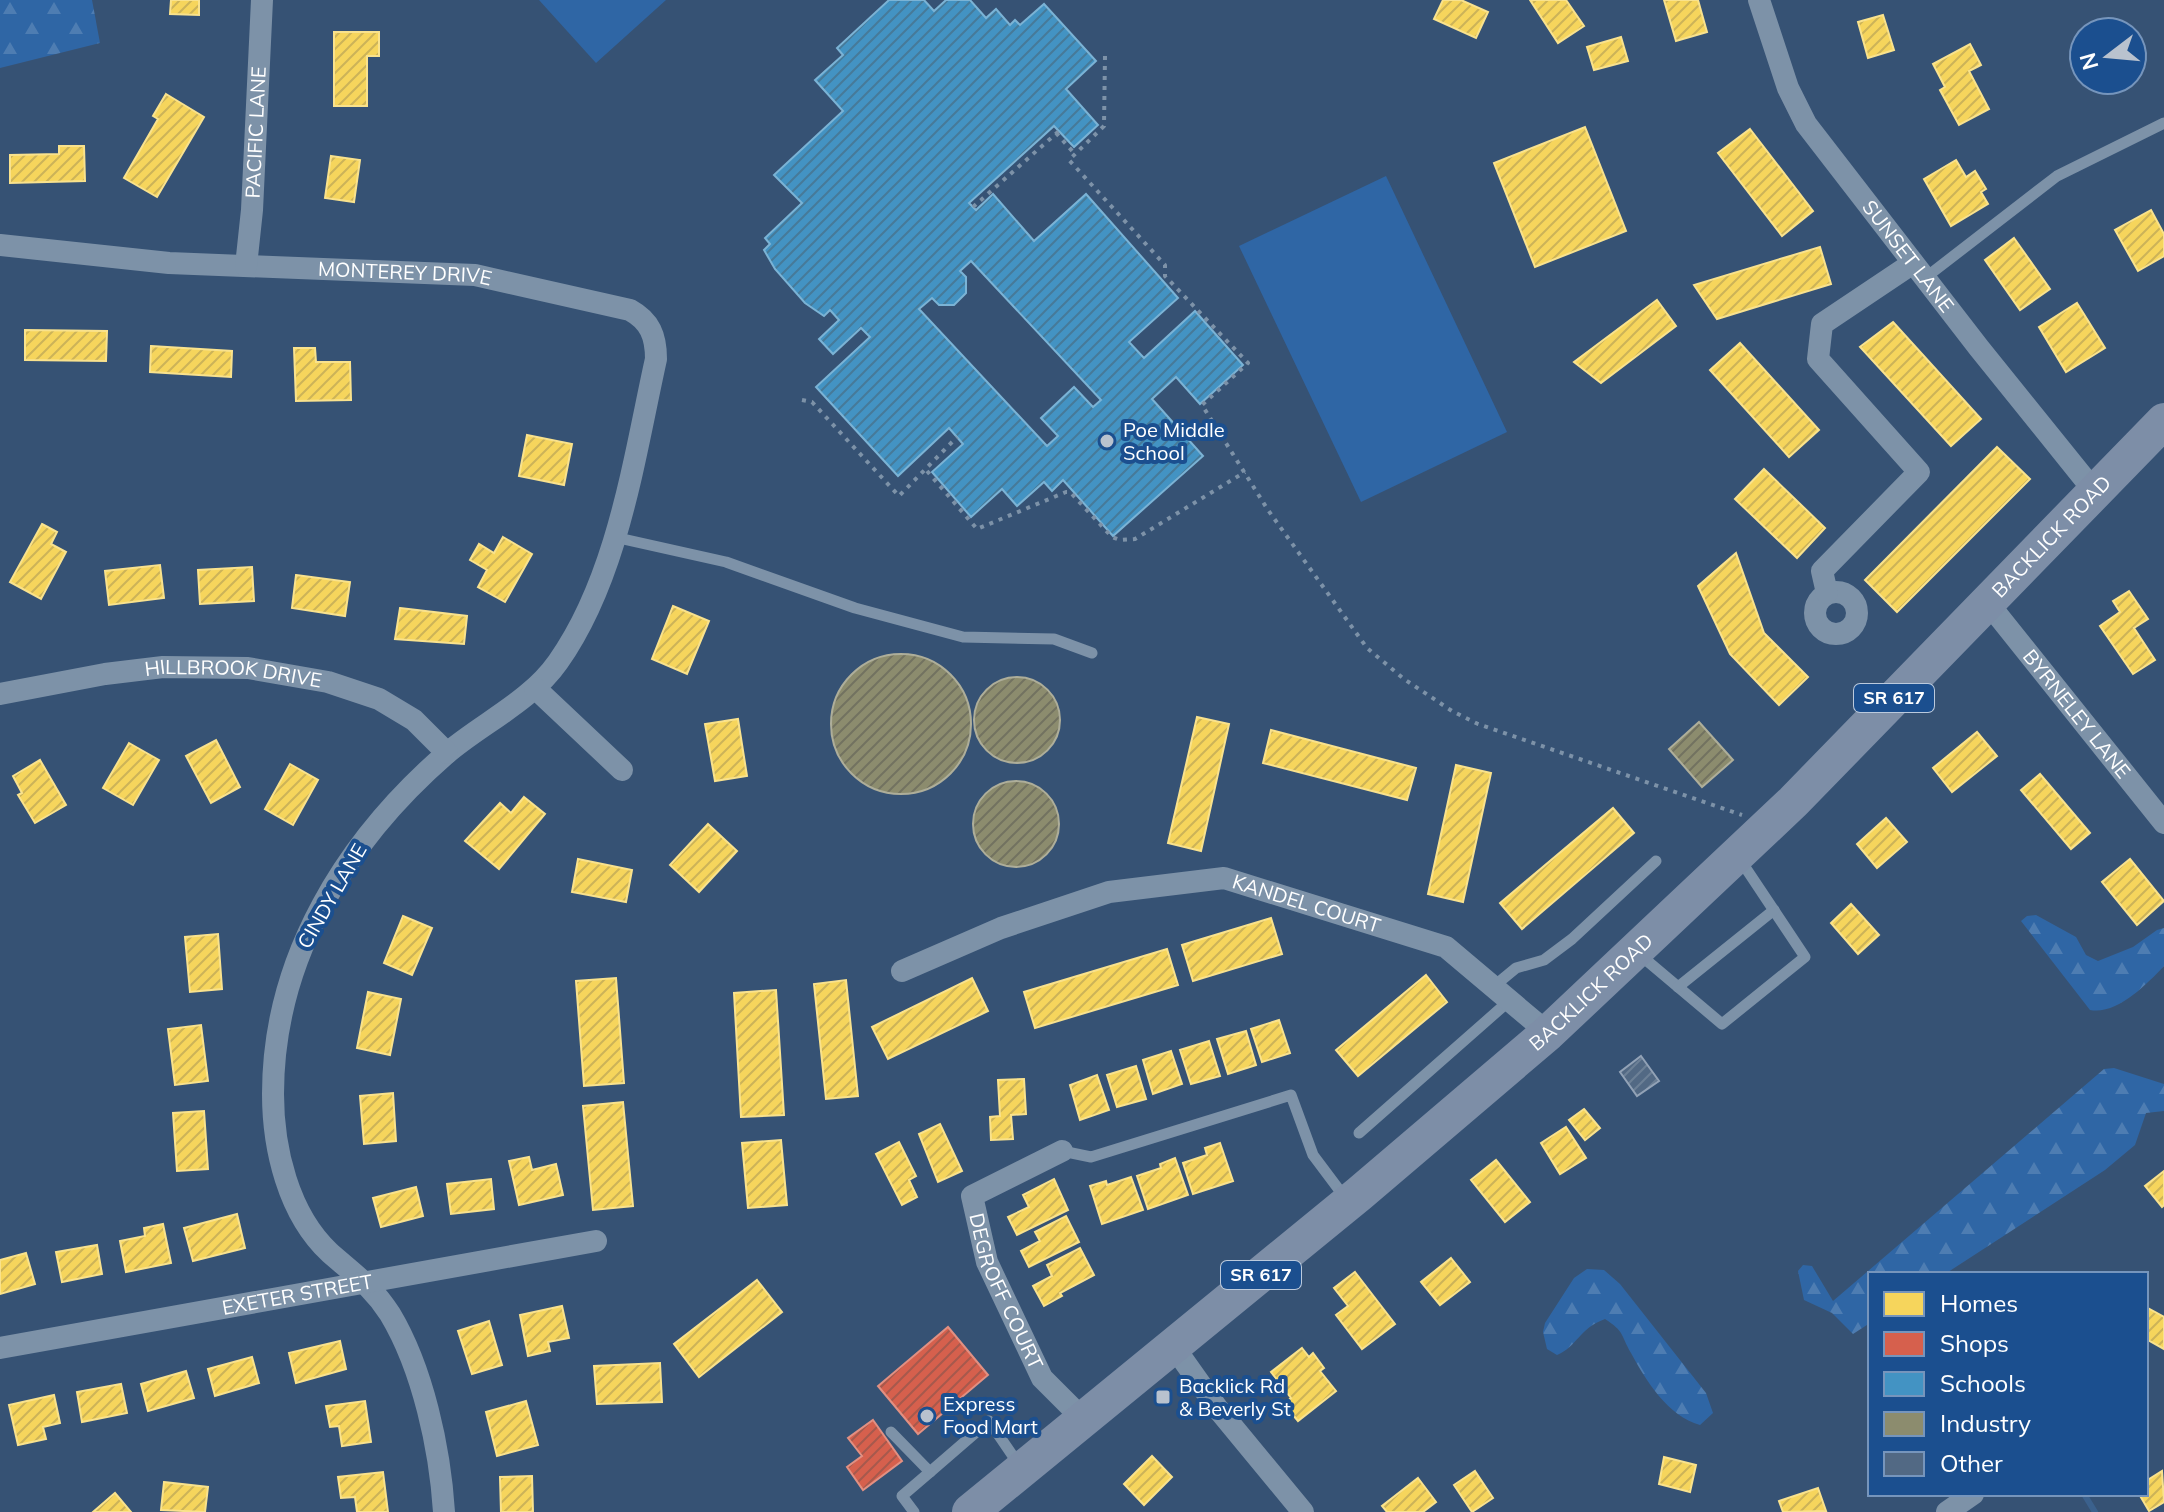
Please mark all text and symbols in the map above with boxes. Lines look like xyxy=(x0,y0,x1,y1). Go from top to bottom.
north arrow xyxy=(2068,16,2148,96)
text: N xyxy=(2073,50,2105,73)
street label: PACIFIC LANE xyxy=(240,66,271,199)
street label: SUNSET LANE xyxy=(1857,195,1960,317)
street label: MONTEREY DRIVE xyxy=(317,256,494,290)
place label: Poe Middle School xyxy=(1123,417,1225,465)
marker: Poe Middle School xyxy=(1098,432,1116,450)
street label: BACKLICK ROAD xyxy=(1986,470,2116,602)
street label: BYRNELEY LANE xyxy=(2018,644,2136,783)
street label: HILLBROOK DRIVE xyxy=(143,654,324,693)
road number: SR 617 xyxy=(1854,684,1934,712)
street label: CINDY LANE xyxy=(291,839,372,953)
street label: KANDEL COURT xyxy=(1230,868,1384,938)
street label: BACKLICK ROAD xyxy=(1524,928,1658,1056)
street label: DEGROFF COURT xyxy=(964,1211,1049,1373)
road number: SR 617 xyxy=(1221,1261,1301,1289)
street label: EXETER STREET xyxy=(220,1268,374,1320)
legend xyxy=(1868,1272,2148,1496)
text: Homes xyxy=(1940,1288,2018,1318)
text: Shops xyxy=(1940,1328,2009,1358)
text: Schools xyxy=(1940,1368,2026,1398)
place label: Backlick Rd & Beverly St xyxy=(1179,1373,1291,1421)
marker: Backlick Rd & Beverly St xyxy=(1154,1388,1172,1406)
place label: Express Food Mart xyxy=(943,1391,1038,1439)
marker: Express Food Mart xyxy=(918,1407,936,1425)
text: Industry xyxy=(1940,1408,2031,1438)
text: Other xyxy=(1940,1448,2003,1478)

